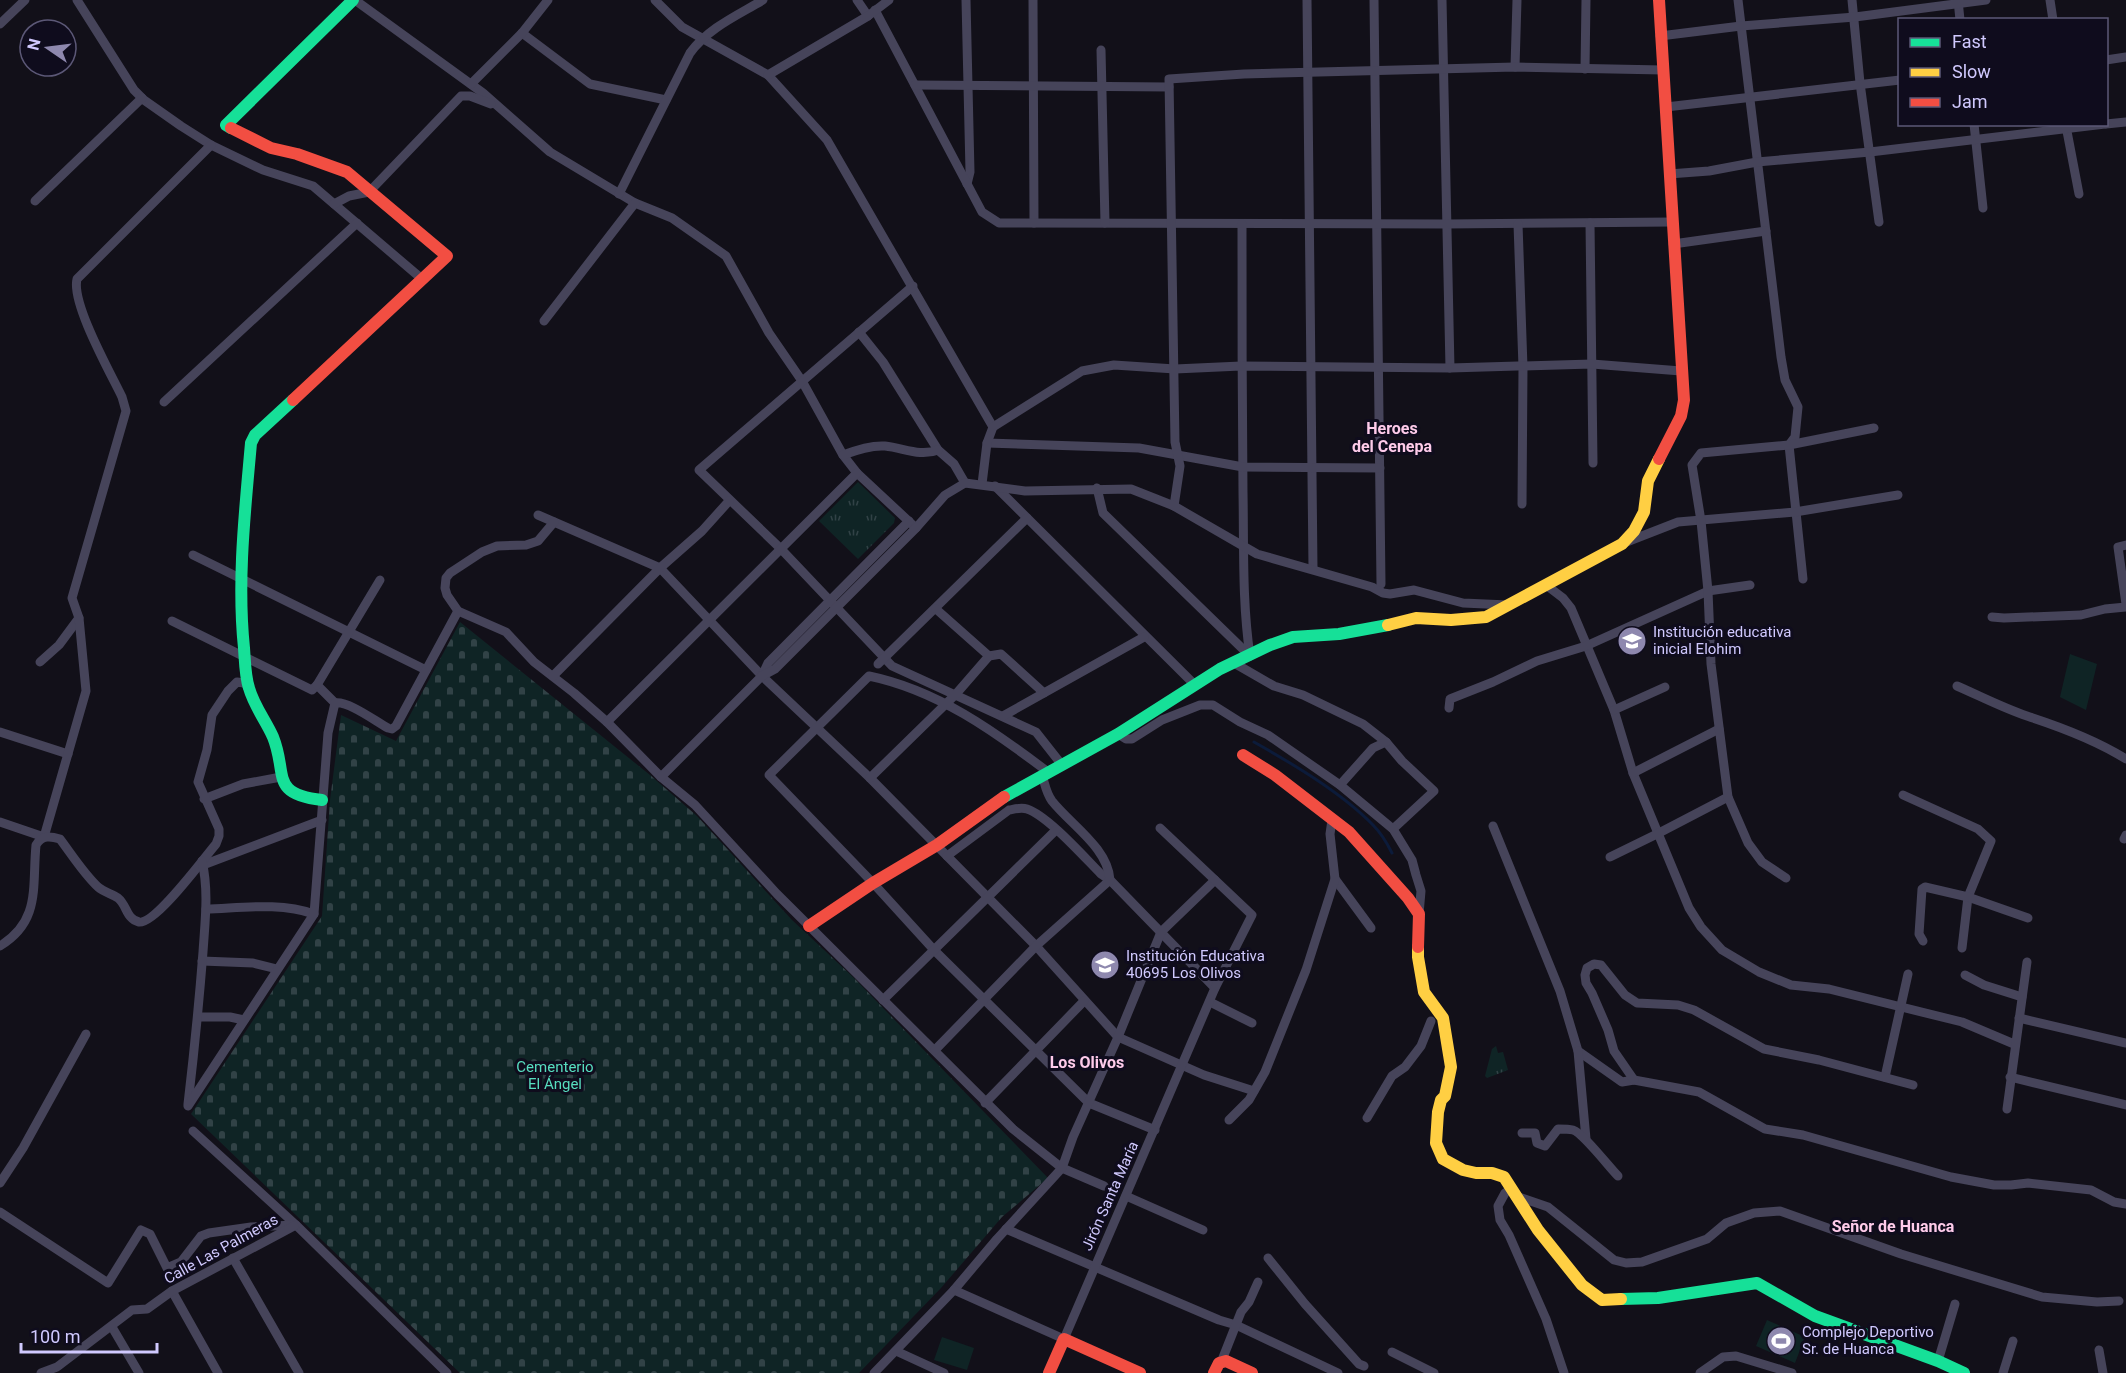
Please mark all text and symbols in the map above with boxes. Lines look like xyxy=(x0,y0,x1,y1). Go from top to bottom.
north arrow xyxy=(18,18,78,78)
legend xyxy=(1898,18,2108,126)
text: Fast xyxy=(1952,31,1987,52)
text: N xyxy=(23,37,45,52)
text: Slow xyxy=(1952,61,1991,82)
text: Jam xyxy=(1952,91,1988,112)
district label: Heroes del Cenepa xyxy=(1352,419,1433,456)
place label: Institución educativa inicial Elohim xyxy=(1653,623,1791,658)
school or university icon: Institución educativa inicial Elohim xyxy=(1616,625,1648,657)
place label: Institución Educativa 40695 Los Olivos xyxy=(1126,947,1265,982)
school or university icon: Institución Educativa 40695 Los Olivos xyxy=(1089,949,1121,981)
district label: Los Olivos xyxy=(1050,1053,1124,1072)
park label: Cementerio El Ángel xyxy=(516,1058,594,1093)
street label: Jirón Santa María xyxy=(1078,1139,1142,1253)
street label: Calle Las Palmeras xyxy=(161,1210,281,1288)
district label: Señor de Huanca xyxy=(1832,1217,1955,1236)
scale bar xyxy=(21,1316,158,1354)
place label: Complejo Deportivo Sr. de Huanca xyxy=(1802,1323,1934,1358)
sports icon: Complejo Deportivo Sr. de Huanca xyxy=(1765,1325,1797,1357)
text: 100 m xyxy=(30,1326,81,1347)

